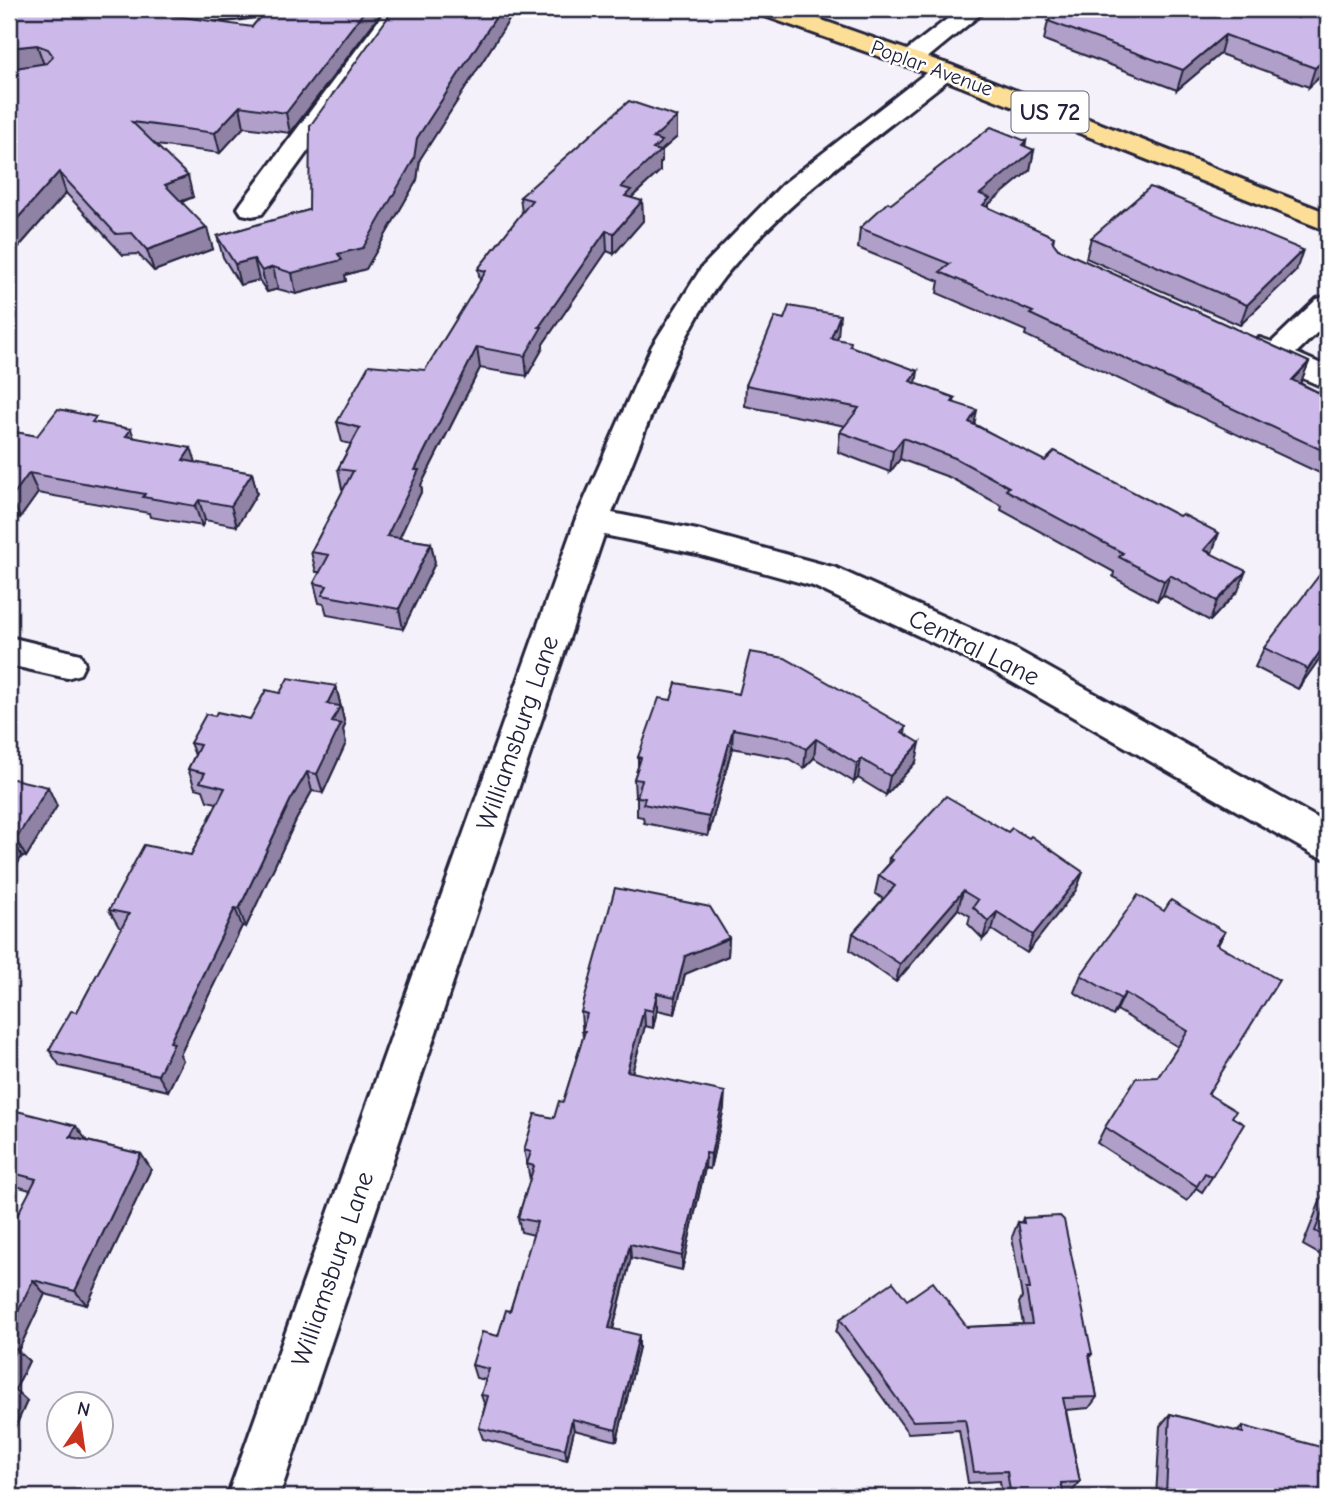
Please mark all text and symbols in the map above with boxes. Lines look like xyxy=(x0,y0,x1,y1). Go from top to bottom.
street label: Poplar Avenue xyxy=(868,35,996,101)
road number: US 72 xyxy=(1012,92,1088,132)
street label: Central Lane xyxy=(904,603,1044,693)
street label: Williamsburg Lane xyxy=(471,632,565,834)
street label: Williamsburg Lane xyxy=(286,1168,380,1370)
north arrow xyxy=(46,1390,116,1460)
text: N xyxy=(75,1397,92,1422)

